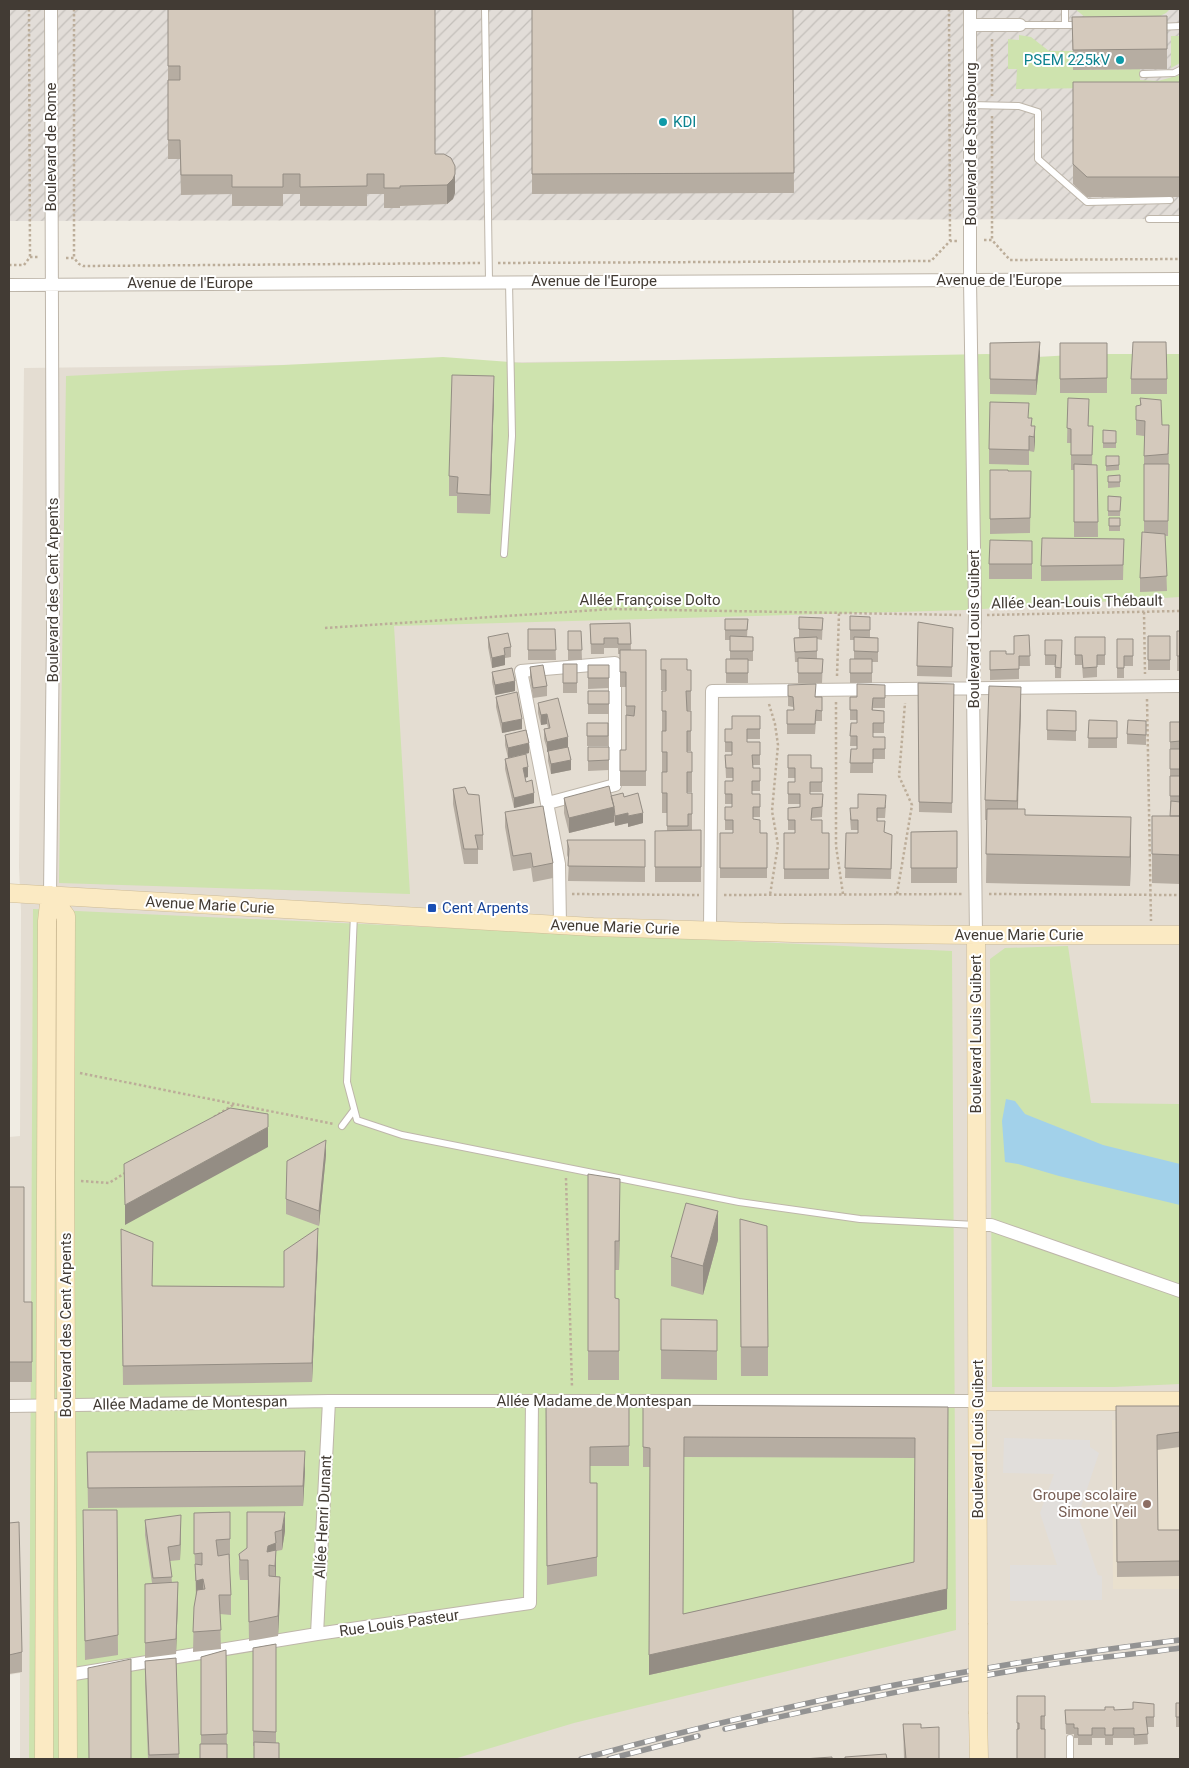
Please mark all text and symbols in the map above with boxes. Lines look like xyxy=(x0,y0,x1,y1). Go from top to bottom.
place label: PSEM 225kV xyxy=(1024,51,1110,69)
marker: PSEM 225kV xyxy=(1114,54,1126,66)
street label: Boulevard de Strasbourg xyxy=(962,62,980,226)
street label: Boulevard de Rome xyxy=(42,82,60,212)
place label: KDI xyxy=(673,113,696,131)
marker: KDI xyxy=(657,116,669,128)
street label: Avenue de l'Europe xyxy=(936,271,1062,289)
street label: Avenue de l'Europe xyxy=(531,272,657,290)
street label: Avenue de l'Europe xyxy=(127,274,253,292)
street label: Boulevard des Cent Arpents xyxy=(44,498,62,682)
street label: Boulevard Louis Guibert xyxy=(965,549,983,709)
street label: Allée Françoise Dolto xyxy=(580,591,720,609)
street label: Allée Jean-Louis Thébault xyxy=(991,592,1163,612)
street label: Avenue Marie Curie xyxy=(145,893,275,917)
place label: Cent Arpents xyxy=(442,899,529,917)
marker: Cent Arpents xyxy=(426,902,438,914)
street label: Avenue Marie Curie xyxy=(550,916,680,938)
street label: Avenue Marie Curie xyxy=(954,926,1084,944)
street label: Boulevard Louis Guibert xyxy=(967,954,985,1114)
street label: Boulevard des Cent Arpents xyxy=(57,1233,75,1417)
street label: Boulevard Louis Guibert xyxy=(969,1359,987,1519)
street label: Allée Madame de Montespan xyxy=(92,1392,288,1414)
street label: Allée Madame de Montespan xyxy=(497,1392,691,1410)
street label: Allée Henri Dunant xyxy=(311,1455,335,1579)
place label: Groupe scolaire Simone Veil xyxy=(1032,1486,1137,1521)
marker: Groupe scolaire Simone Veil xyxy=(1141,1498,1153,1510)
street label: Rue Louis Pasteur xyxy=(338,1606,460,1640)

